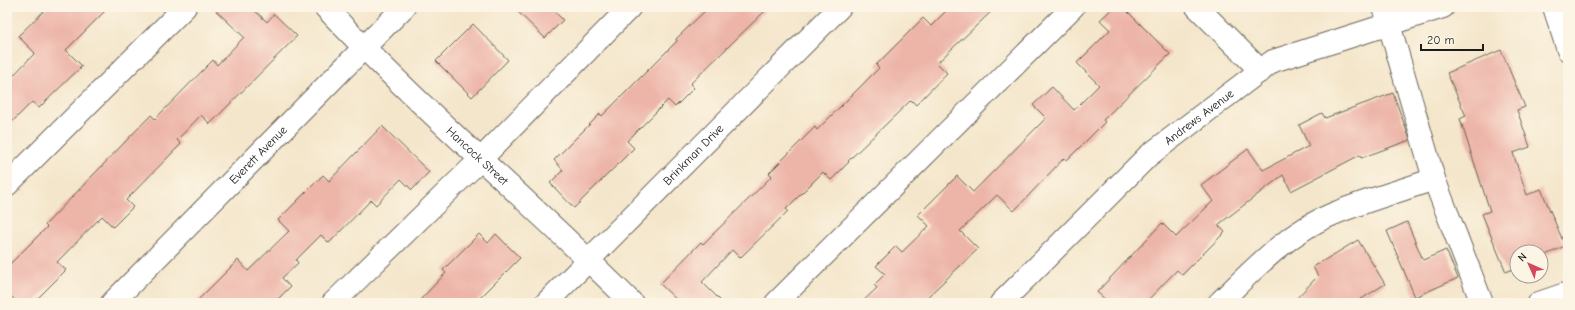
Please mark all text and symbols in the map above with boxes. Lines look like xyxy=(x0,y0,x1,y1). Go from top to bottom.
scale bar xyxy=(1421,26,1483,52)
text: 20 m xyxy=(1427,33,1455,47)
street label: Andrews Avenue xyxy=(1162,86,1236,148)
street label: Brinkman Drive xyxy=(660,121,726,188)
street label: Everett Avenue xyxy=(226,123,290,187)
street label: Hancock Street xyxy=(443,124,511,188)
north arrow xyxy=(1509,244,1549,284)
text: N xyxy=(1515,250,1529,264)

